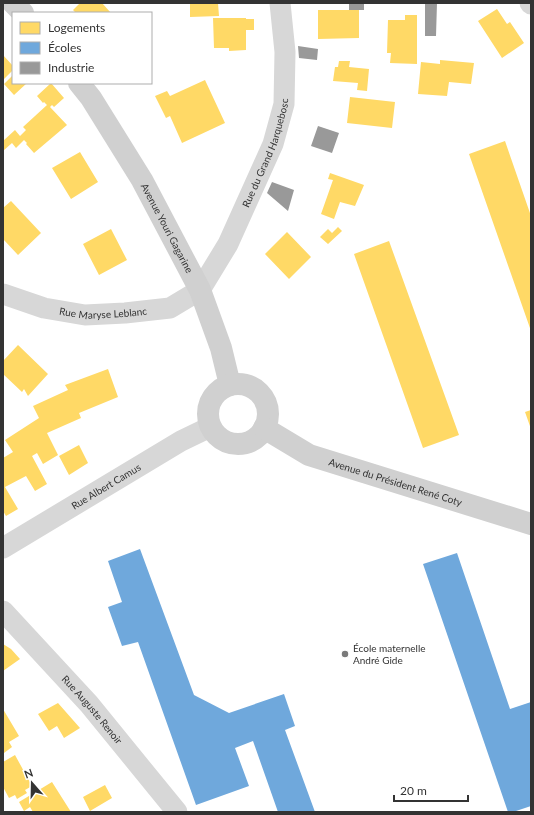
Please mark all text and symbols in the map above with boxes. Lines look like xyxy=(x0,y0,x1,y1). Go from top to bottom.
legend xyxy=(12,12,152,84)
text: Logements xyxy=(48,20,105,35)
text: Écoles xyxy=(48,40,81,55)
text: Industrie xyxy=(48,60,94,75)
street label: Rue du Grand Harquebosc xyxy=(239,98,290,209)
street label: Avenue Youri Gagarine xyxy=(139,181,196,275)
street label: Rue Maryse Leblanc xyxy=(58,305,148,321)
street label: Avenue du Président René Coty xyxy=(327,456,464,508)
street label: Rue Albert Camus xyxy=(69,461,143,512)
place label: École maternelle André Gide xyxy=(353,642,426,666)
marker: École maternelle André Gide xyxy=(340,649,350,659)
street label: Rue Auguste Renoir xyxy=(60,673,125,746)
north arrow xyxy=(12,763,52,803)
text: N xyxy=(22,766,35,781)
scale bar xyxy=(394,777,468,803)
text: 20 m xyxy=(400,783,427,798)

